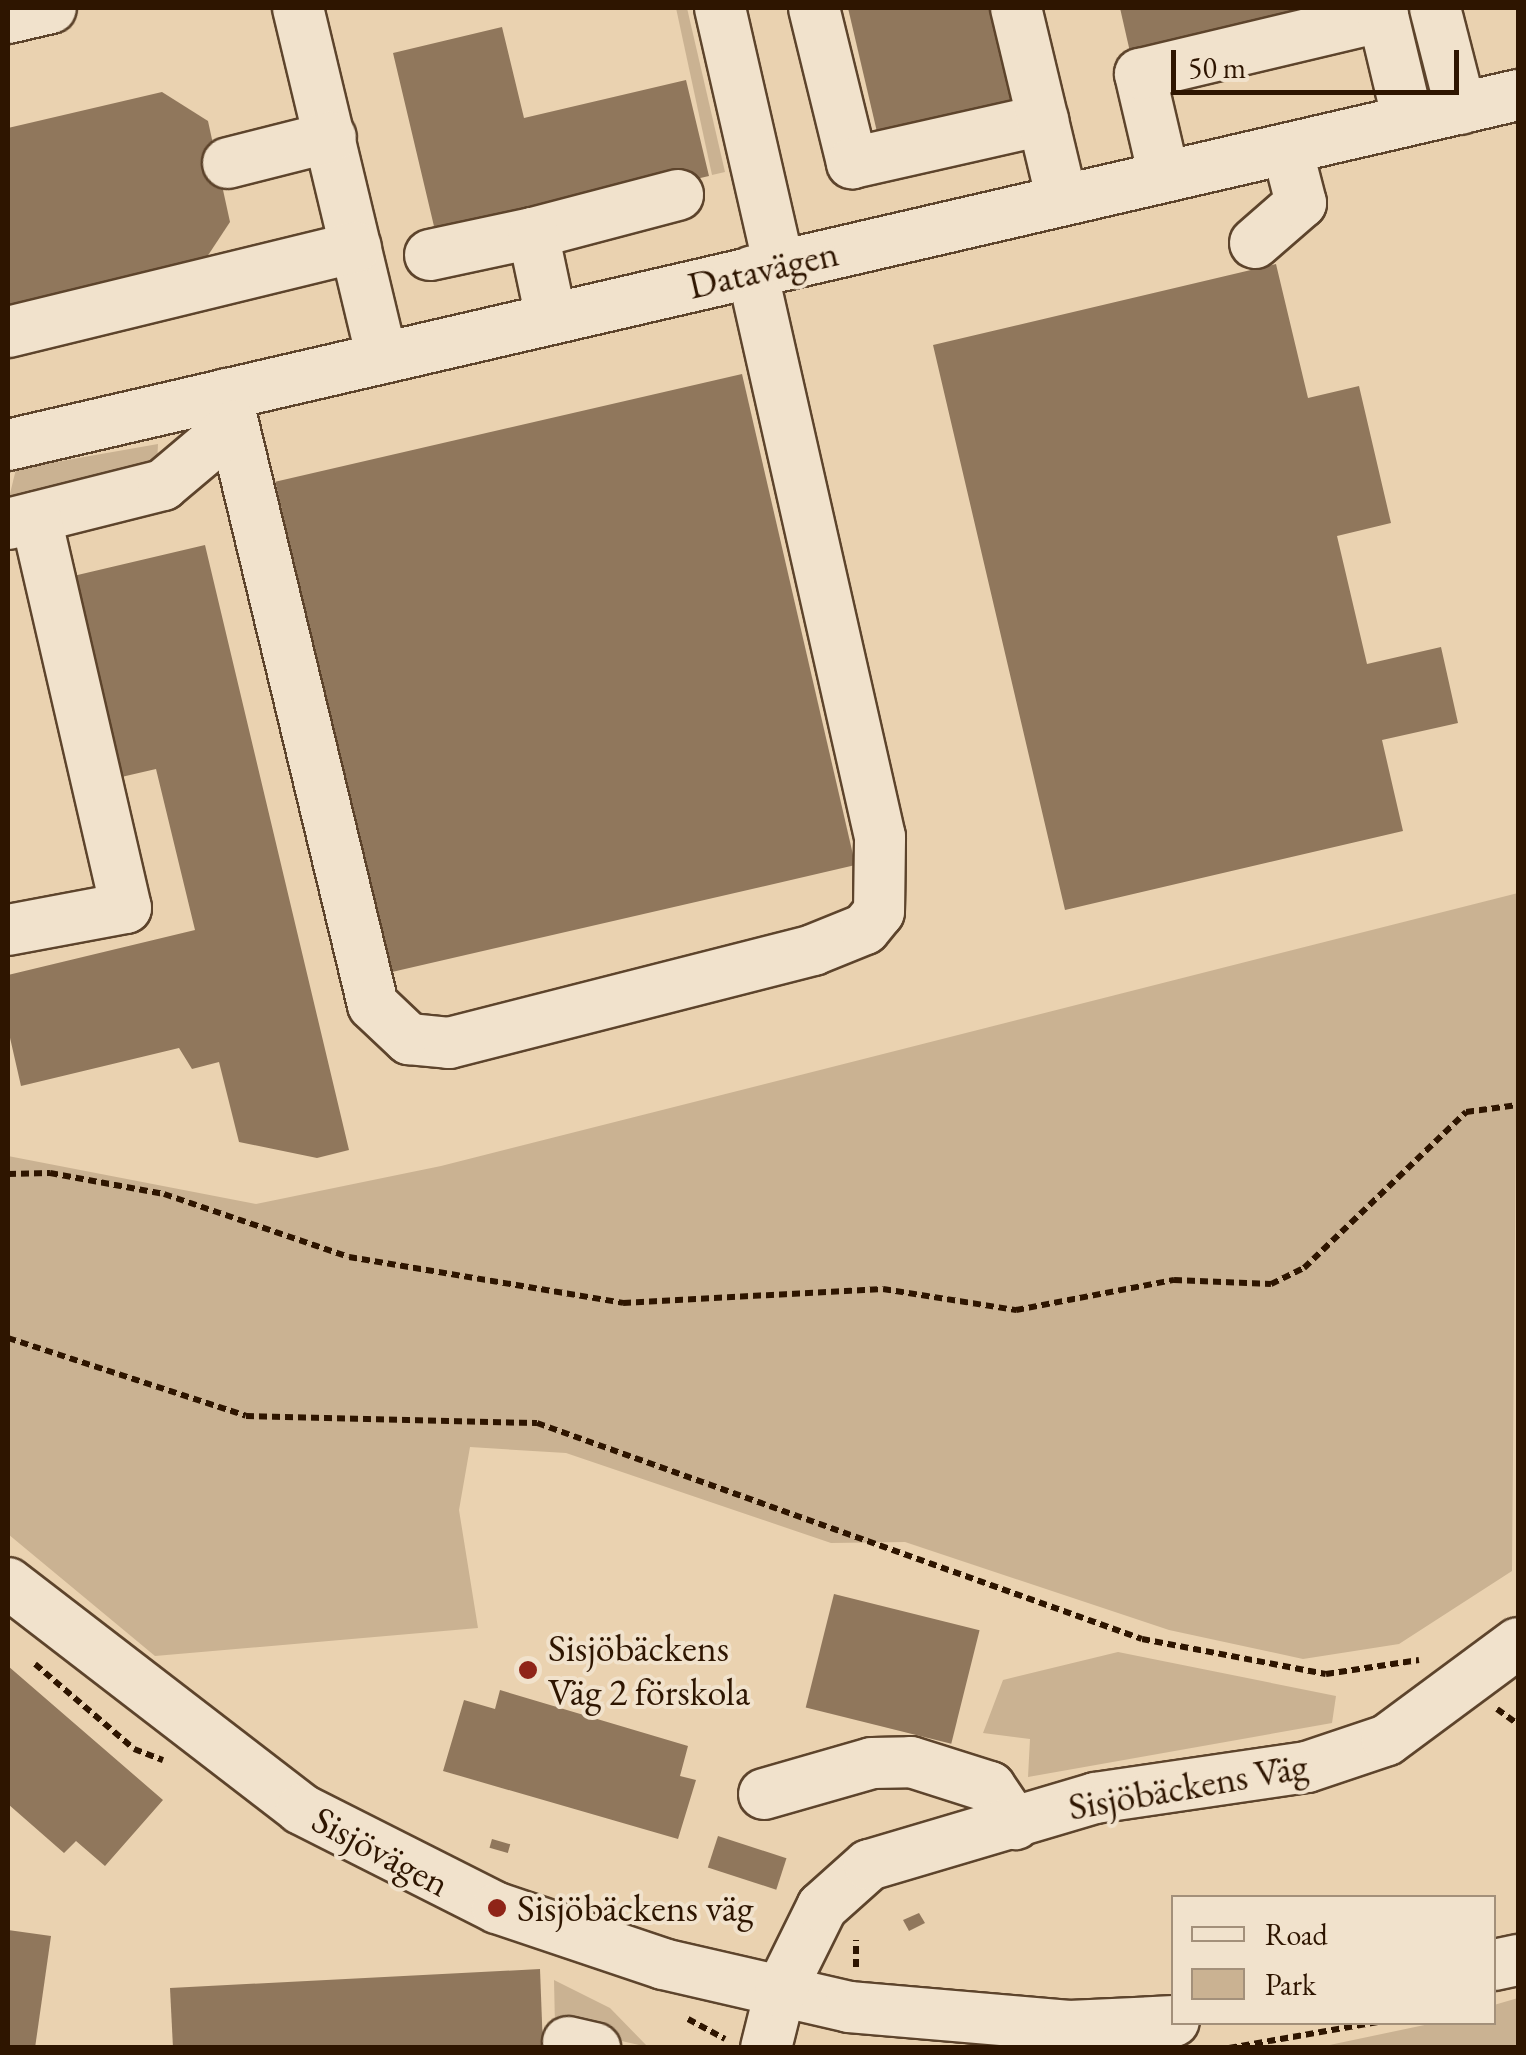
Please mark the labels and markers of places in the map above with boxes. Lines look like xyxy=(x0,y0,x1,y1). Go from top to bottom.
place label: Sisjöbäckens Väg 2 förskola xyxy=(548,1625,750,1715)
marker: Sisjöbäckens Väg 2 förskola xyxy=(517,1659,539,1681)
place label: Sisjöbäckens väg xyxy=(517,1885,753,1931)
marker: Sisjöbäckens väg xyxy=(486,1897,508,1919)

